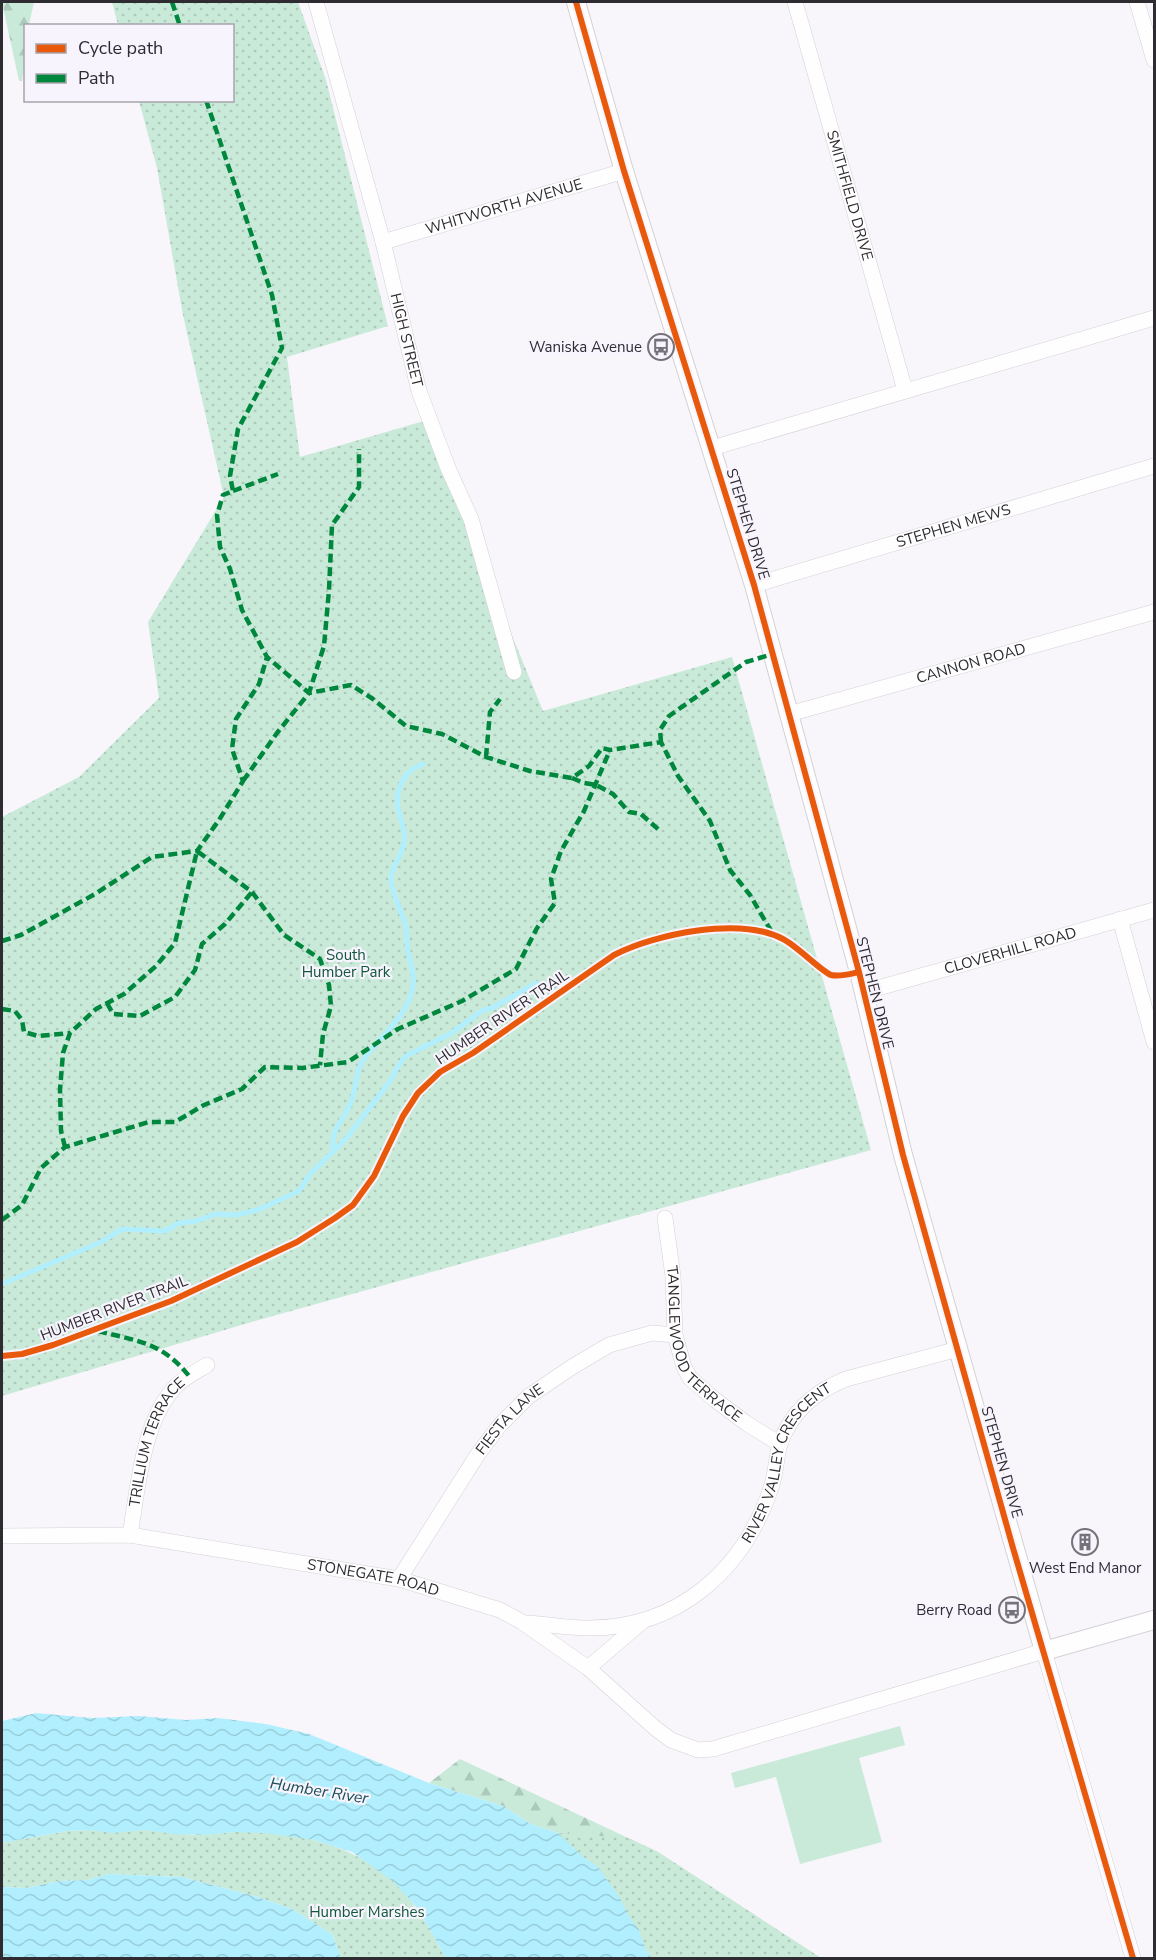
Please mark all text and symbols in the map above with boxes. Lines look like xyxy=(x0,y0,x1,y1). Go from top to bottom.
legend xyxy=(24,24,234,102)
text: Cycle path xyxy=(78,36,163,60)
text: Path xyxy=(78,66,115,90)
street label: SMITHFIELD DRIVE xyxy=(822,128,878,263)
street label: WHITWORTH AVENUE xyxy=(423,174,585,239)
street label: HIGH STREET xyxy=(386,291,428,389)
bus stop icon: Waniska Avenue xyxy=(646,332,676,362)
place label: Waniska Avenue xyxy=(529,337,642,357)
street label: STEPHEN DRIVE xyxy=(722,466,774,582)
street label: STEPHEN MEWS xyxy=(894,499,1013,552)
street label: CANNON ROAD xyxy=(914,638,1028,688)
street label: CLOVERHILL ROAD xyxy=(942,922,1079,979)
street label: STEPHEN DRIVE xyxy=(851,935,899,1051)
park label: South Humber Park xyxy=(302,945,391,982)
street label: HUMBER RIVER TRAIL xyxy=(431,965,573,1069)
street label: TANGLEWOOD TERRACE xyxy=(662,1265,746,1426)
street label: HUMBER RIVER TRAIL xyxy=(37,1271,191,1345)
street label: TRILLIUM TERRACE xyxy=(125,1373,189,1508)
street label: RIVER VALLEY CRESCENT xyxy=(737,1378,835,1547)
street label: FIESTA LANE xyxy=(471,1379,547,1459)
street label: STEPHEN DRIVE xyxy=(976,1404,1028,1520)
building icon: West End Manor xyxy=(1070,1527,1100,1557)
street label: STONEGATE ROAD xyxy=(306,1554,442,1601)
place label: West End Manor xyxy=(1029,1558,1142,1578)
bus stop icon: Berry Road xyxy=(997,1595,1027,1625)
place label: Berry Road xyxy=(916,1600,992,1620)
water label: Humber River xyxy=(268,1772,371,1810)
park label: Humber Marshes xyxy=(309,1902,425,1922)

